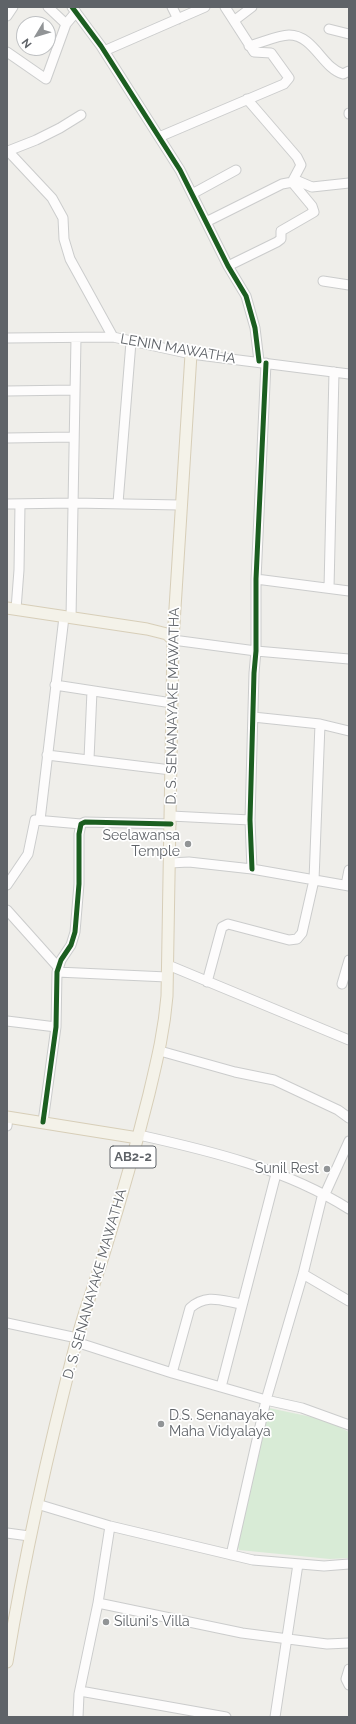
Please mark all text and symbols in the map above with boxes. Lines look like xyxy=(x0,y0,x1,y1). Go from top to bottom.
north arrow xyxy=(16,16,56,56)
text: N xyxy=(19,36,35,50)
street label: LENIN MAWATHA xyxy=(119,331,237,367)
street label: D. S. SENANAYAKE MAWATHA xyxy=(163,607,183,805)
place label: Seelawansa Temple xyxy=(102,828,180,860)
marker: Seelawansa Temple xyxy=(183,839,193,849)
road number: AB2-2 xyxy=(110,1146,156,1168)
place label: Sunil Rest xyxy=(255,1161,319,1177)
marker: Sunil Rest xyxy=(322,1164,332,1174)
street label: D. S. SENANAYAKE MAWATHA xyxy=(60,1187,130,1381)
place label: D.S. Senanayake Maha Vidyalaya xyxy=(169,1408,275,1440)
marker: D.S. Senanayake Maha Vidyalaya xyxy=(156,1419,166,1429)
place label: Siluni's Villa xyxy=(114,1614,190,1630)
marker: Siluni's Villa xyxy=(101,1617,111,1627)

